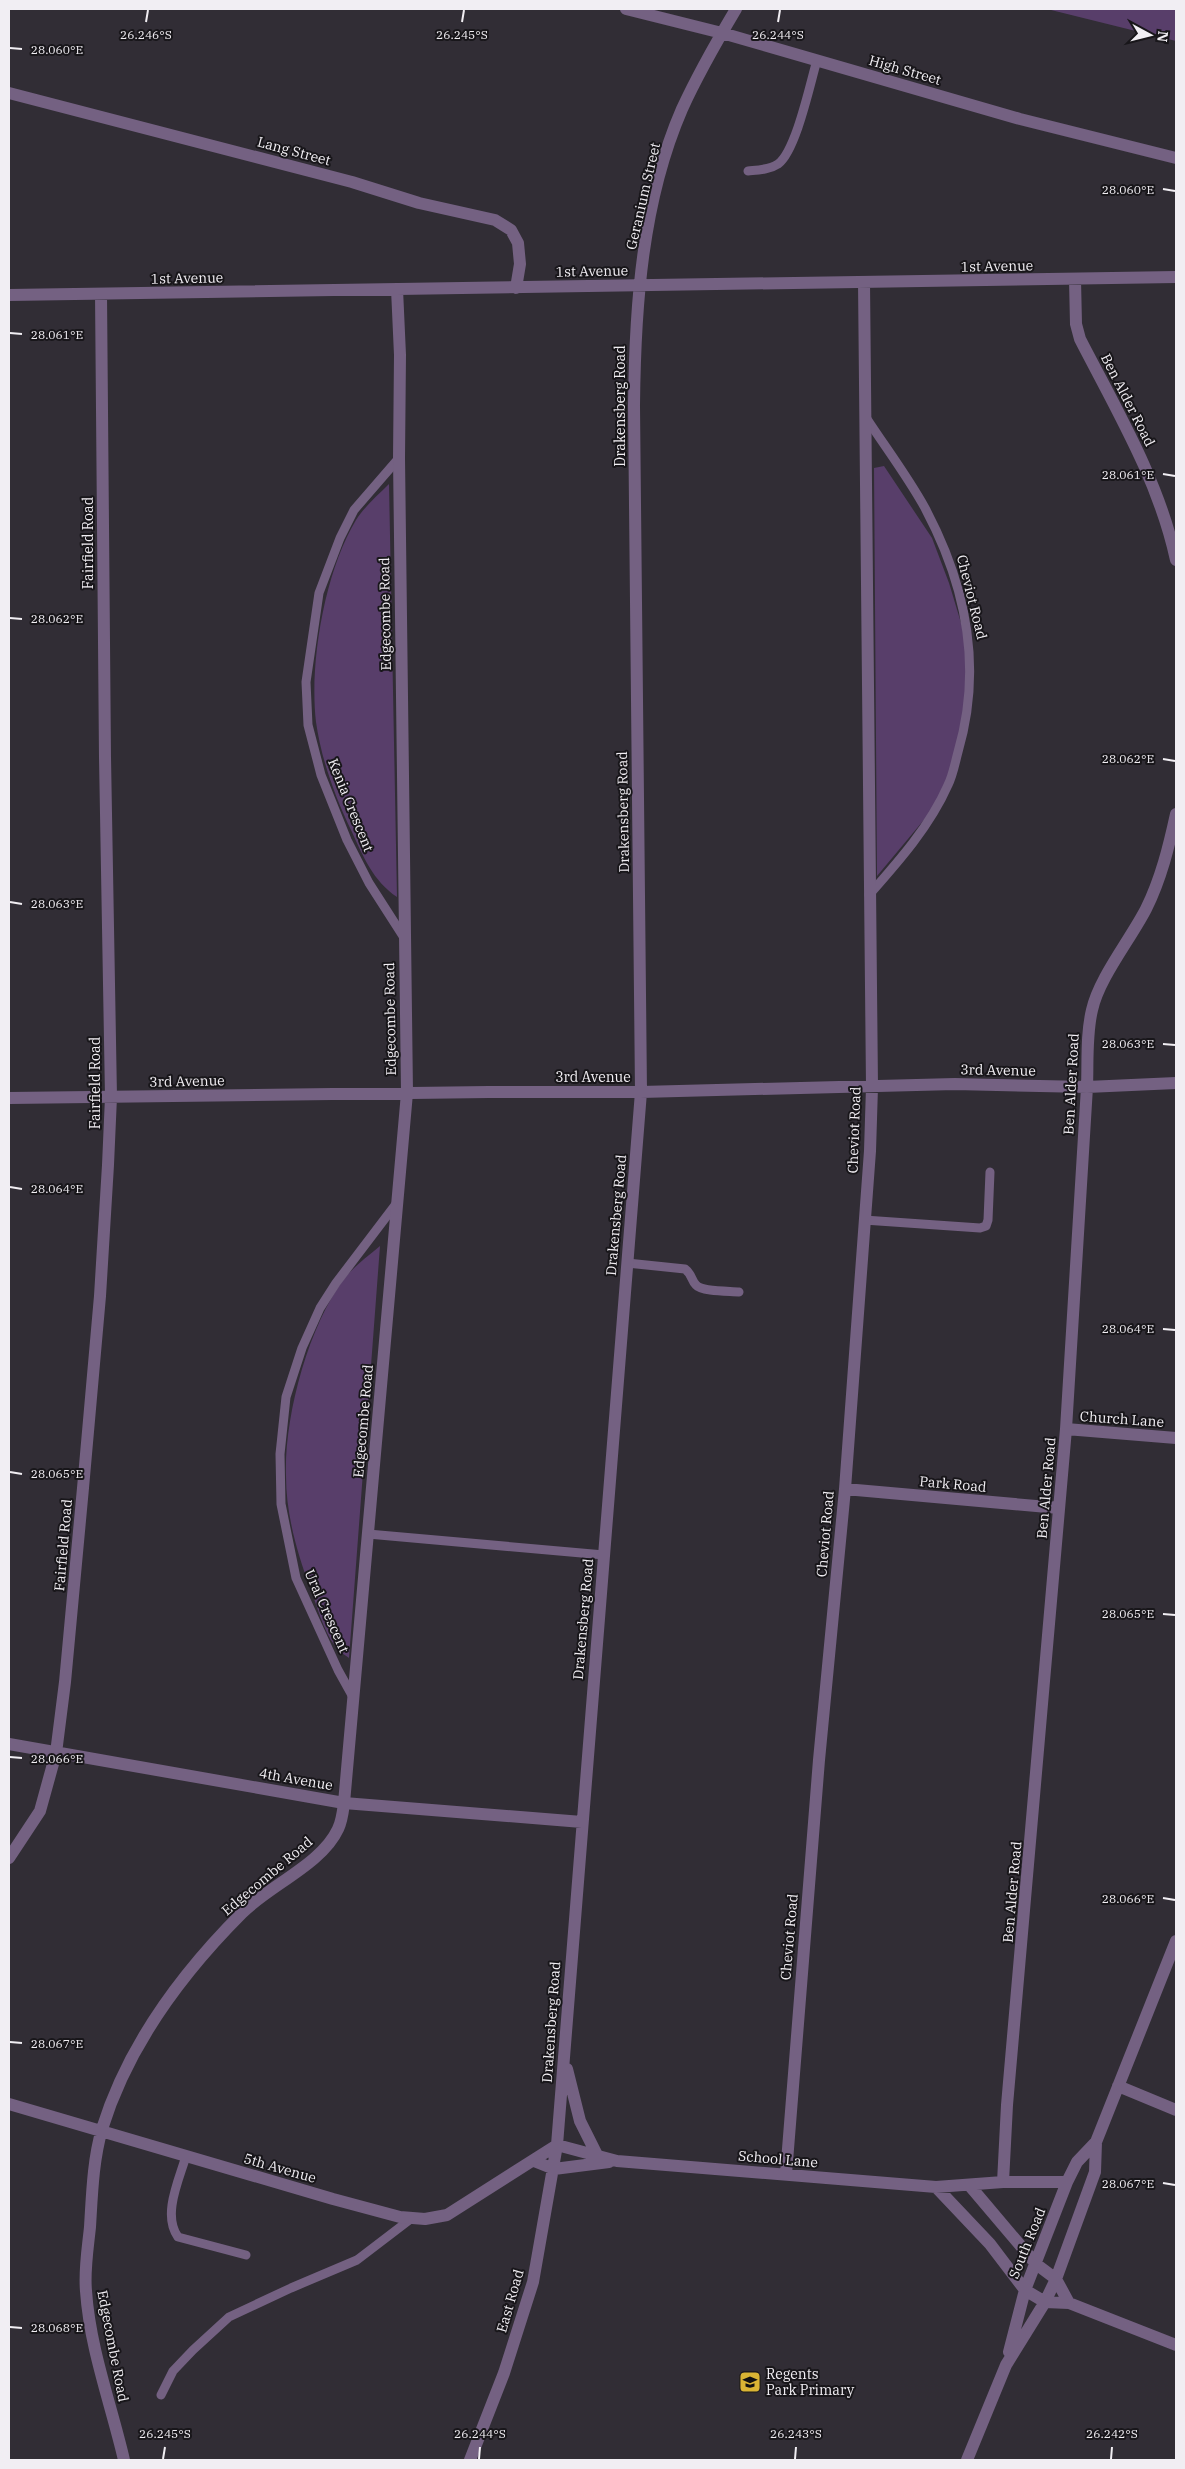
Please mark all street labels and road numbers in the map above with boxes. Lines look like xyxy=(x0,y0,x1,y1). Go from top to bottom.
street label: High Street xyxy=(867,51,943,89)
street label: Lang Street xyxy=(255,133,333,169)
street label: Geranium Street xyxy=(622,141,664,251)
street label: 1st Avenue xyxy=(961,256,1033,276)
street label: 1st Avenue xyxy=(556,261,628,281)
street label: 1st Avenue xyxy=(151,268,223,288)
street label: Drakensberg Road xyxy=(611,345,629,467)
street label: Ben Alder Road xyxy=(1097,351,1159,450)
street label: Fairfield Road xyxy=(79,496,97,589)
street label: Cheviot Road xyxy=(953,553,991,642)
street label: Edgecombe Road xyxy=(375,557,395,671)
street label: Drakensberg Road xyxy=(613,751,633,873)
street label: Kenia Crescent xyxy=(324,756,378,854)
street label: Edgecombe Road xyxy=(380,962,400,1076)
street label: Ben Alder Road xyxy=(1059,1032,1083,1135)
street label: Fairfield Road xyxy=(86,1036,104,1129)
street label: 3rd Avenue xyxy=(960,1060,1036,1080)
street label: 3rd Avenue xyxy=(555,1068,631,1086)
street label: 3rd Avenue xyxy=(149,1071,225,1091)
street label: Cheviot Road xyxy=(843,1086,865,1174)
street label: Drakensberg Road xyxy=(602,1153,630,1276)
street label: Edgecombe Road xyxy=(349,1363,377,1478)
street label: Church Lane xyxy=(1079,1407,1165,1431)
street label: Ben Alder Road xyxy=(1033,1436,1059,1539)
street label: Park Road xyxy=(919,1472,988,1496)
street label: Cheviot Road xyxy=(812,1490,838,1578)
street label: Fairfield Road xyxy=(50,1498,76,1592)
street label: Drakensberg Road xyxy=(569,1557,597,1680)
street label: Ural Crescent xyxy=(301,1566,353,1656)
street label: 4th Avenue xyxy=(258,1764,334,1794)
street label: Edgecombe Road xyxy=(218,1832,317,1919)
street label: Ben Alder Road xyxy=(999,1840,1025,1943)
street label: Cheviot Road xyxy=(776,1893,802,1981)
street label: Drakensberg Road xyxy=(538,1960,564,2083)
street label: School Lane xyxy=(737,2147,819,2171)
street label: 5th Avenue xyxy=(242,2149,318,2187)
street label: South Road xyxy=(1005,2204,1050,2281)
street label: East Road xyxy=(492,2267,528,2335)
street label: Edgecombe Road xyxy=(93,2289,133,2404)

